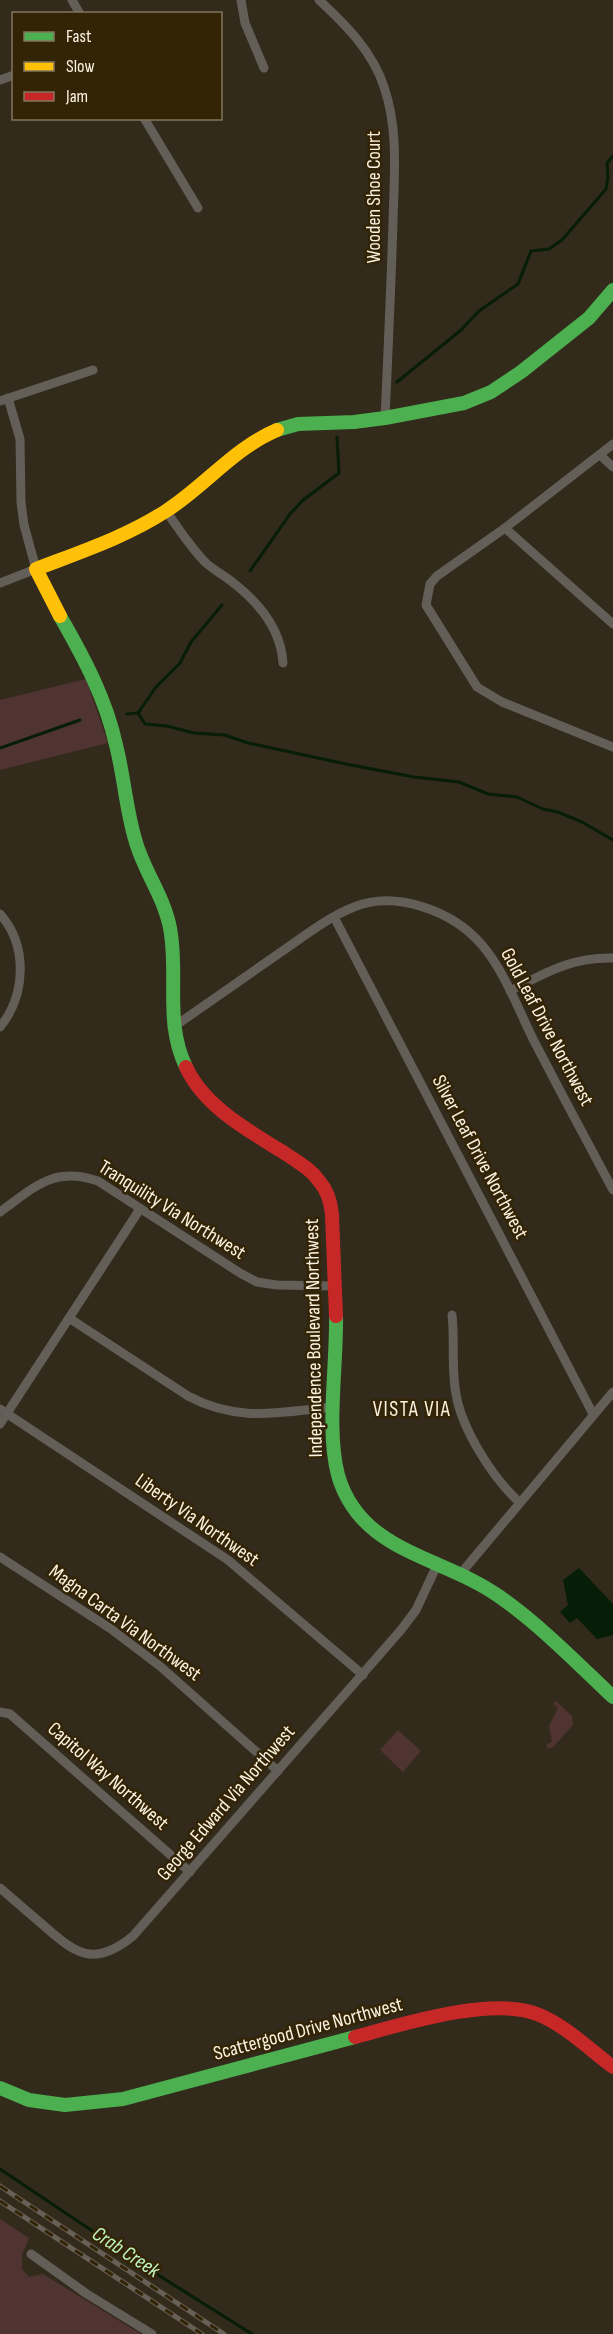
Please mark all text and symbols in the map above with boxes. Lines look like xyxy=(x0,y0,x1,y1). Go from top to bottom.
legend xyxy=(12,12,222,120)
text: Fast xyxy=(66,26,92,47)
text: Slow xyxy=(66,56,95,77)
text: Jam xyxy=(65,86,88,107)
street label: Wooden Shoe Court xyxy=(362,131,386,263)
street label: Gold Leaf Drive Northwest xyxy=(495,944,599,1110)
street label: Silver Leaf Drive Northwest xyxy=(427,1071,533,1243)
street label: Tranquility Via Northwest xyxy=(94,1155,250,1265)
street label: Independence Boulevard Northwest xyxy=(300,1218,328,1458)
district label: VISTA VIA xyxy=(373,1397,451,1422)
street label: Liberty Via Northwest xyxy=(130,1468,264,1572)
street label: Magna Carta Via Northwest xyxy=(44,1560,206,1686)
street label: Capitol Way Northwest xyxy=(42,1717,174,1835)
street label: George Edward Via Northwest xyxy=(152,1720,300,1886)
street label: Scattergood Drive Northwest xyxy=(211,1992,405,2066)
water label: Crab Creek xyxy=(88,2221,165,2284)

